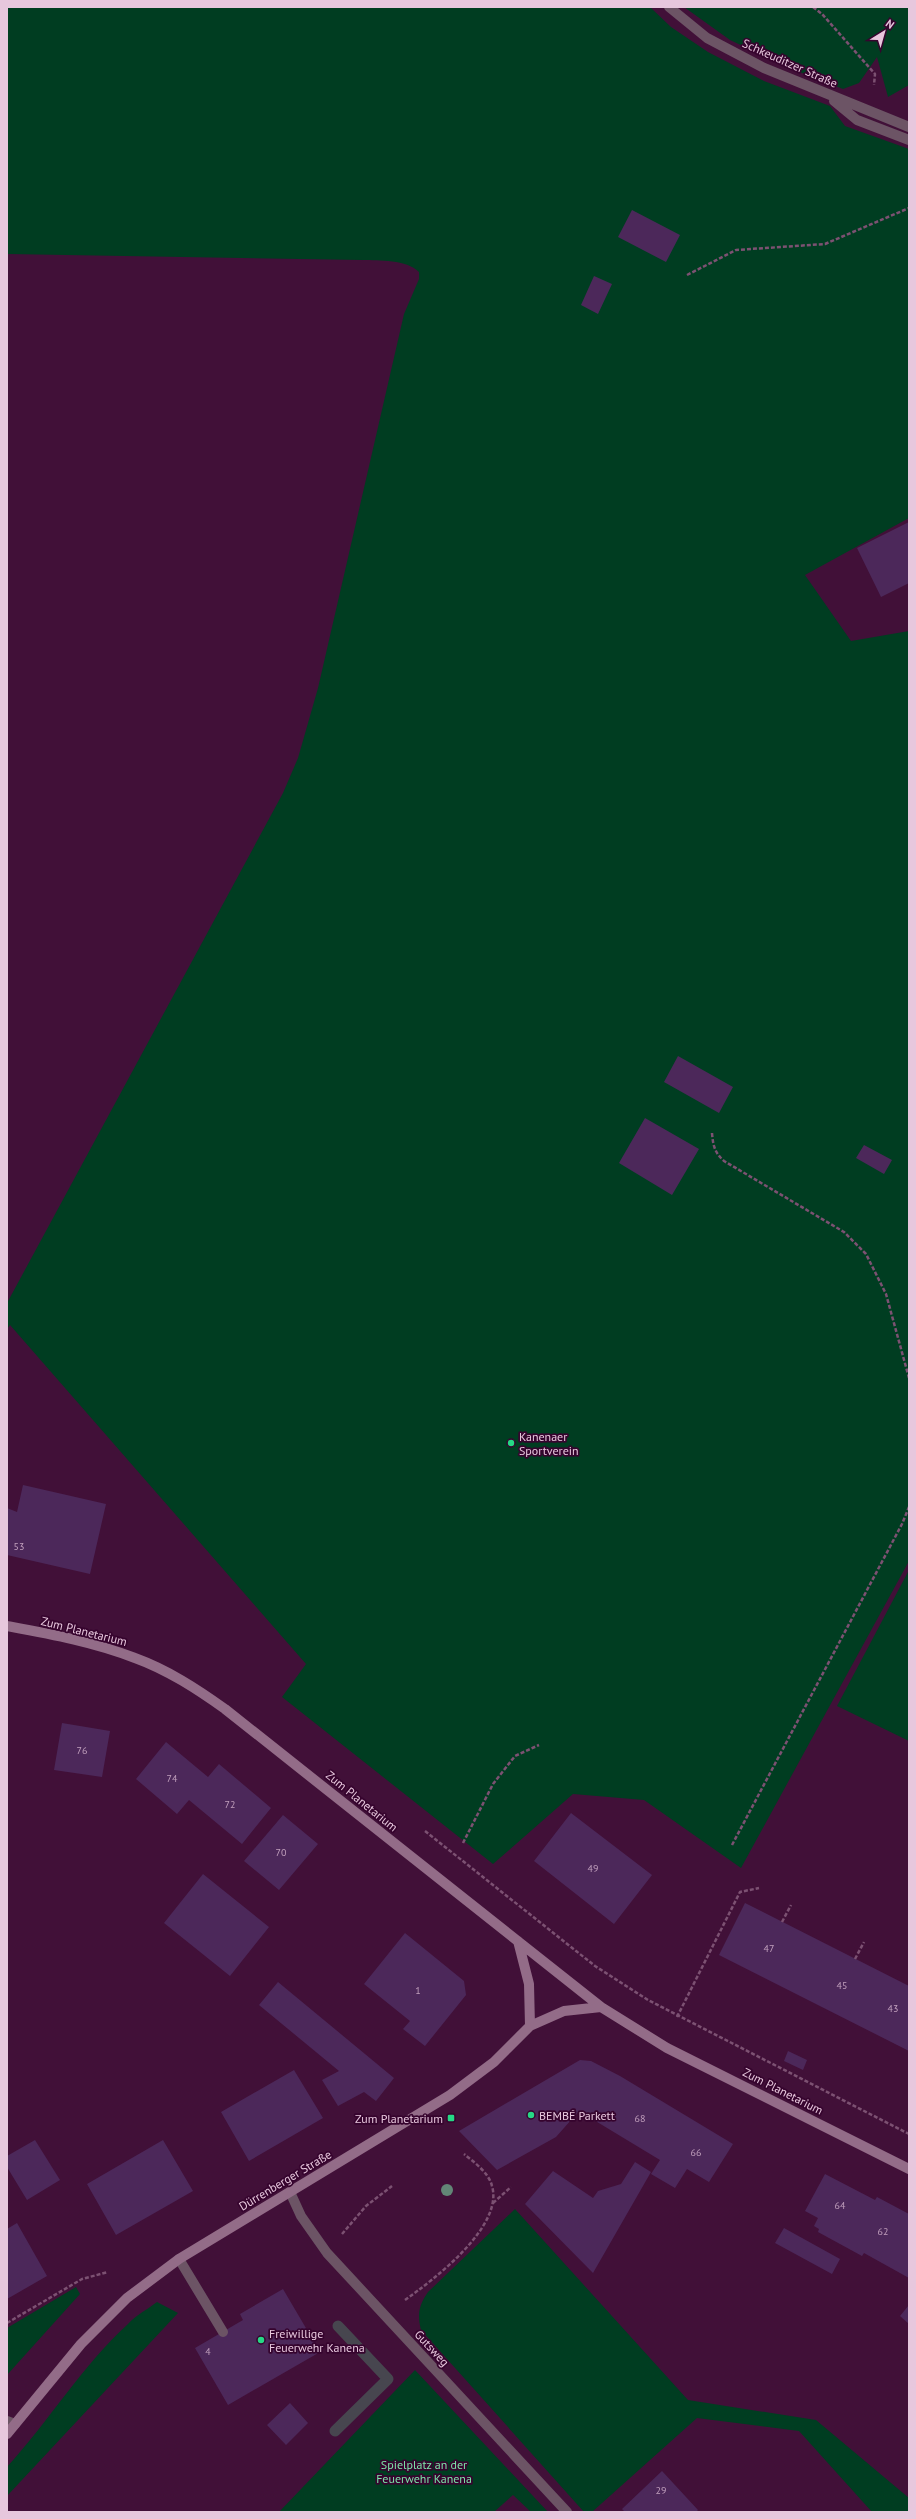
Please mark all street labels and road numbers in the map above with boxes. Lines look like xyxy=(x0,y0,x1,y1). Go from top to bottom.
street label: Schkeuditzer Straße xyxy=(740,35,840,91)
street label: Zum Planetarium xyxy=(39,1613,129,1649)
street label: Zum Planetarium xyxy=(323,1767,401,1835)
street label: Zum Planetarium xyxy=(740,2064,826,2118)
street label: Dürrenberger Straße xyxy=(236,2146,334,2214)
street label: Gutsweg xyxy=(412,2327,452,2369)

